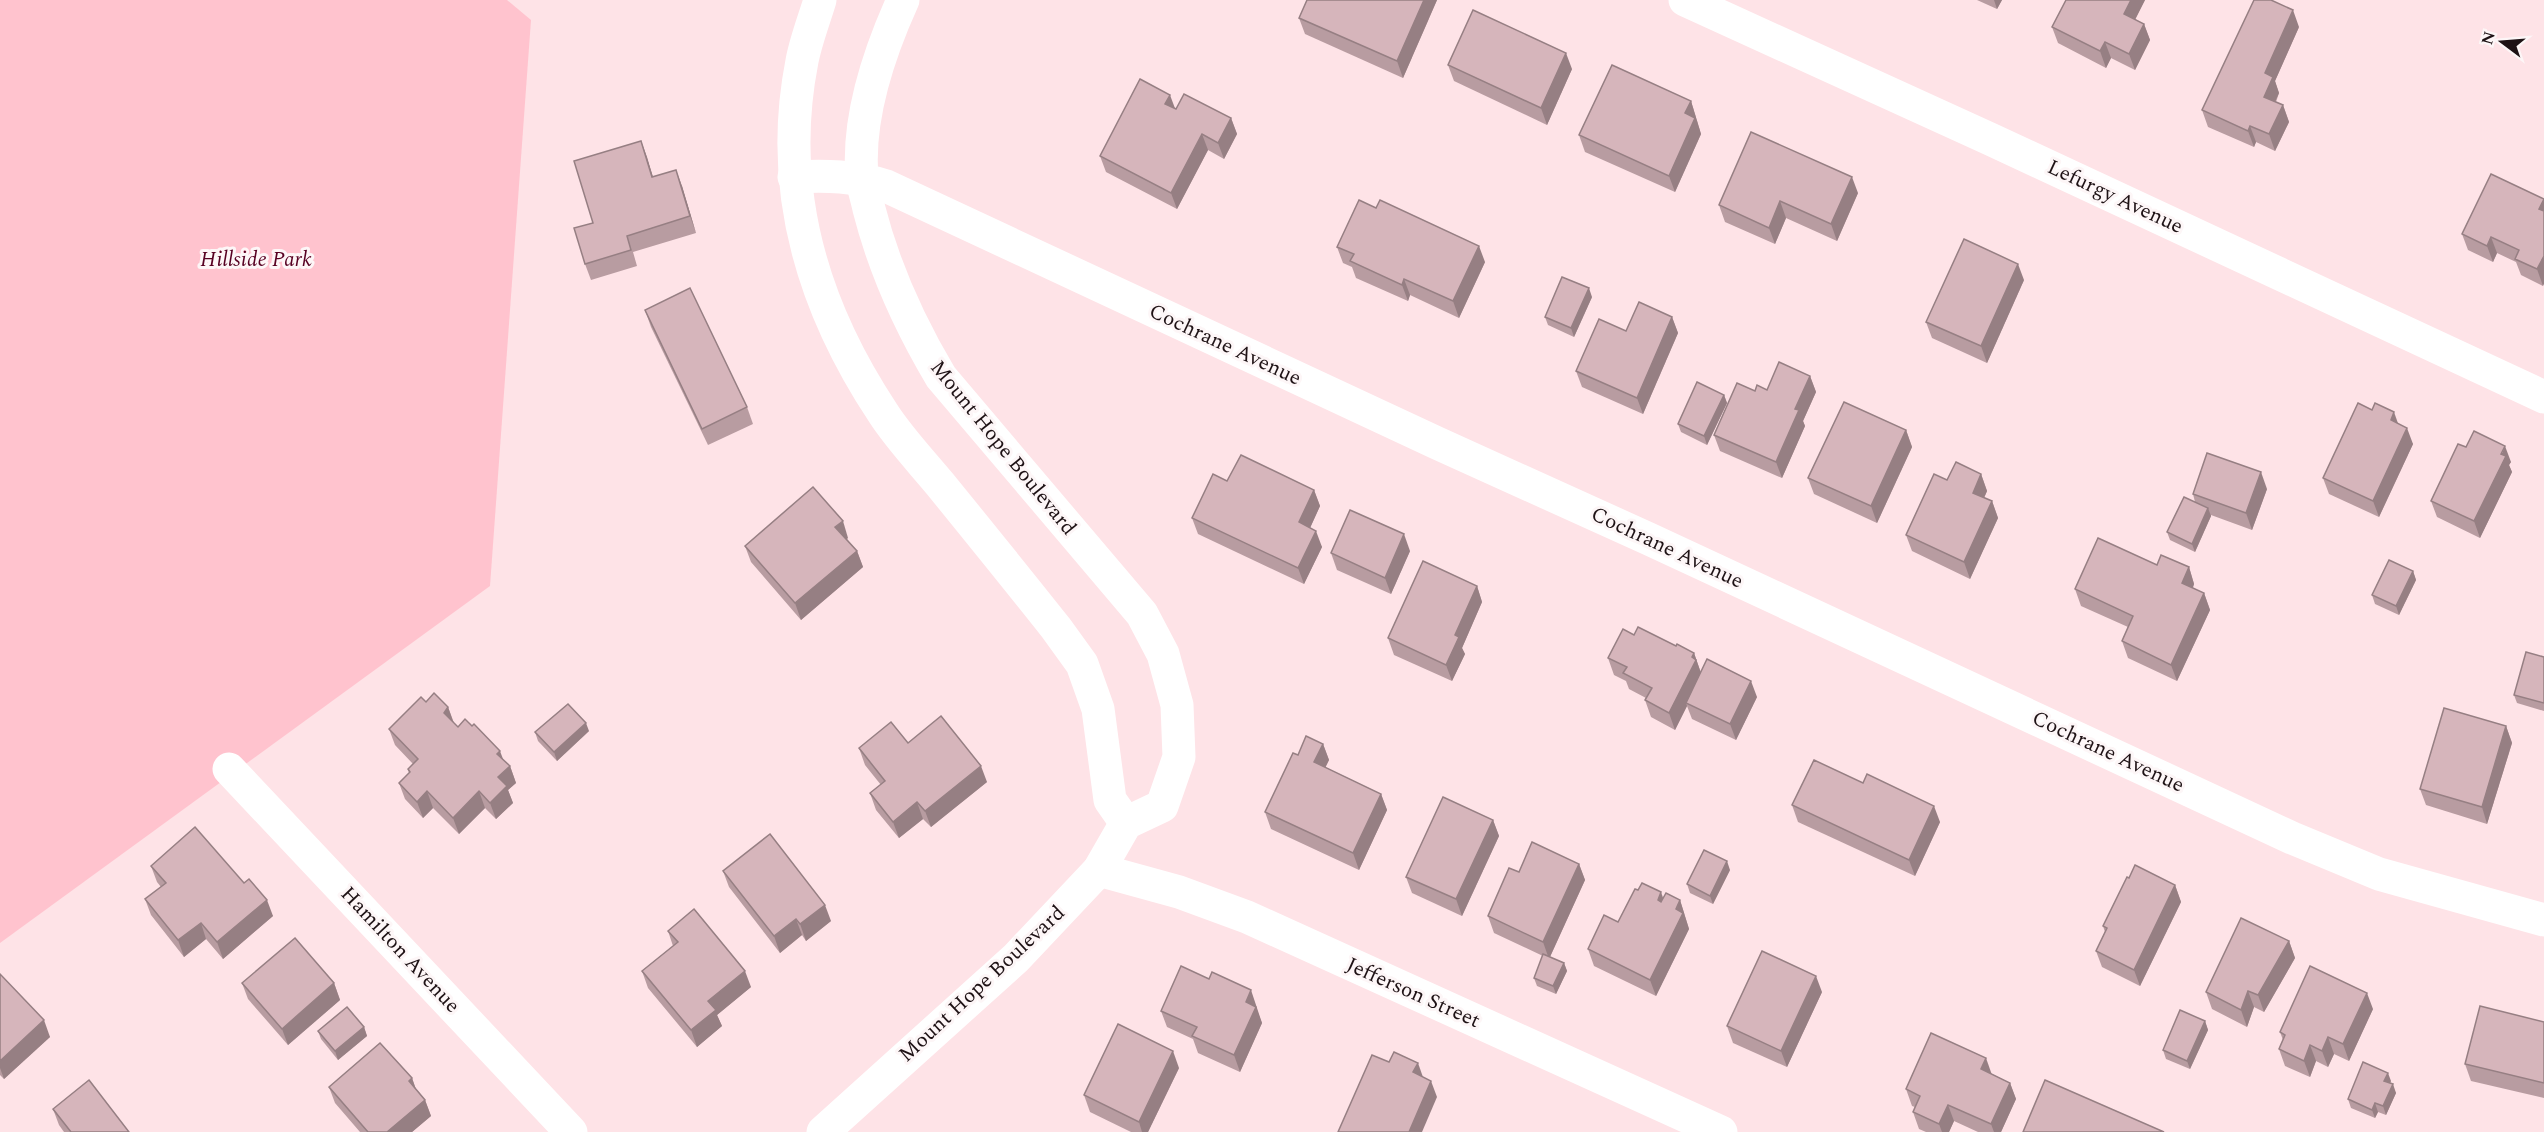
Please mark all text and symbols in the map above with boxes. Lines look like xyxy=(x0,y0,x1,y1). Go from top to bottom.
north arrow xyxy=(2472,12,2532,72)
text: N xyxy=(2475,29,2502,48)
street label: Lefurgy Avenue xyxy=(2042,151,2188,243)
park label: Hillside Park xyxy=(200,244,312,276)
street label: Cochrane Avenue xyxy=(1144,296,1306,394)
street label: Mount Hope Boulevard xyxy=(922,353,1084,543)
street label: Cochrane Avenue xyxy=(1586,499,1748,597)
street label: Cochrane Avenue xyxy=(2027,703,2189,801)
street label: Hamilton Avenue xyxy=(333,879,467,1021)
street label: Mount Hope Boulevard xyxy=(891,898,1073,1070)
street label: Jefferson Street xyxy=(1341,949,1485,1037)

